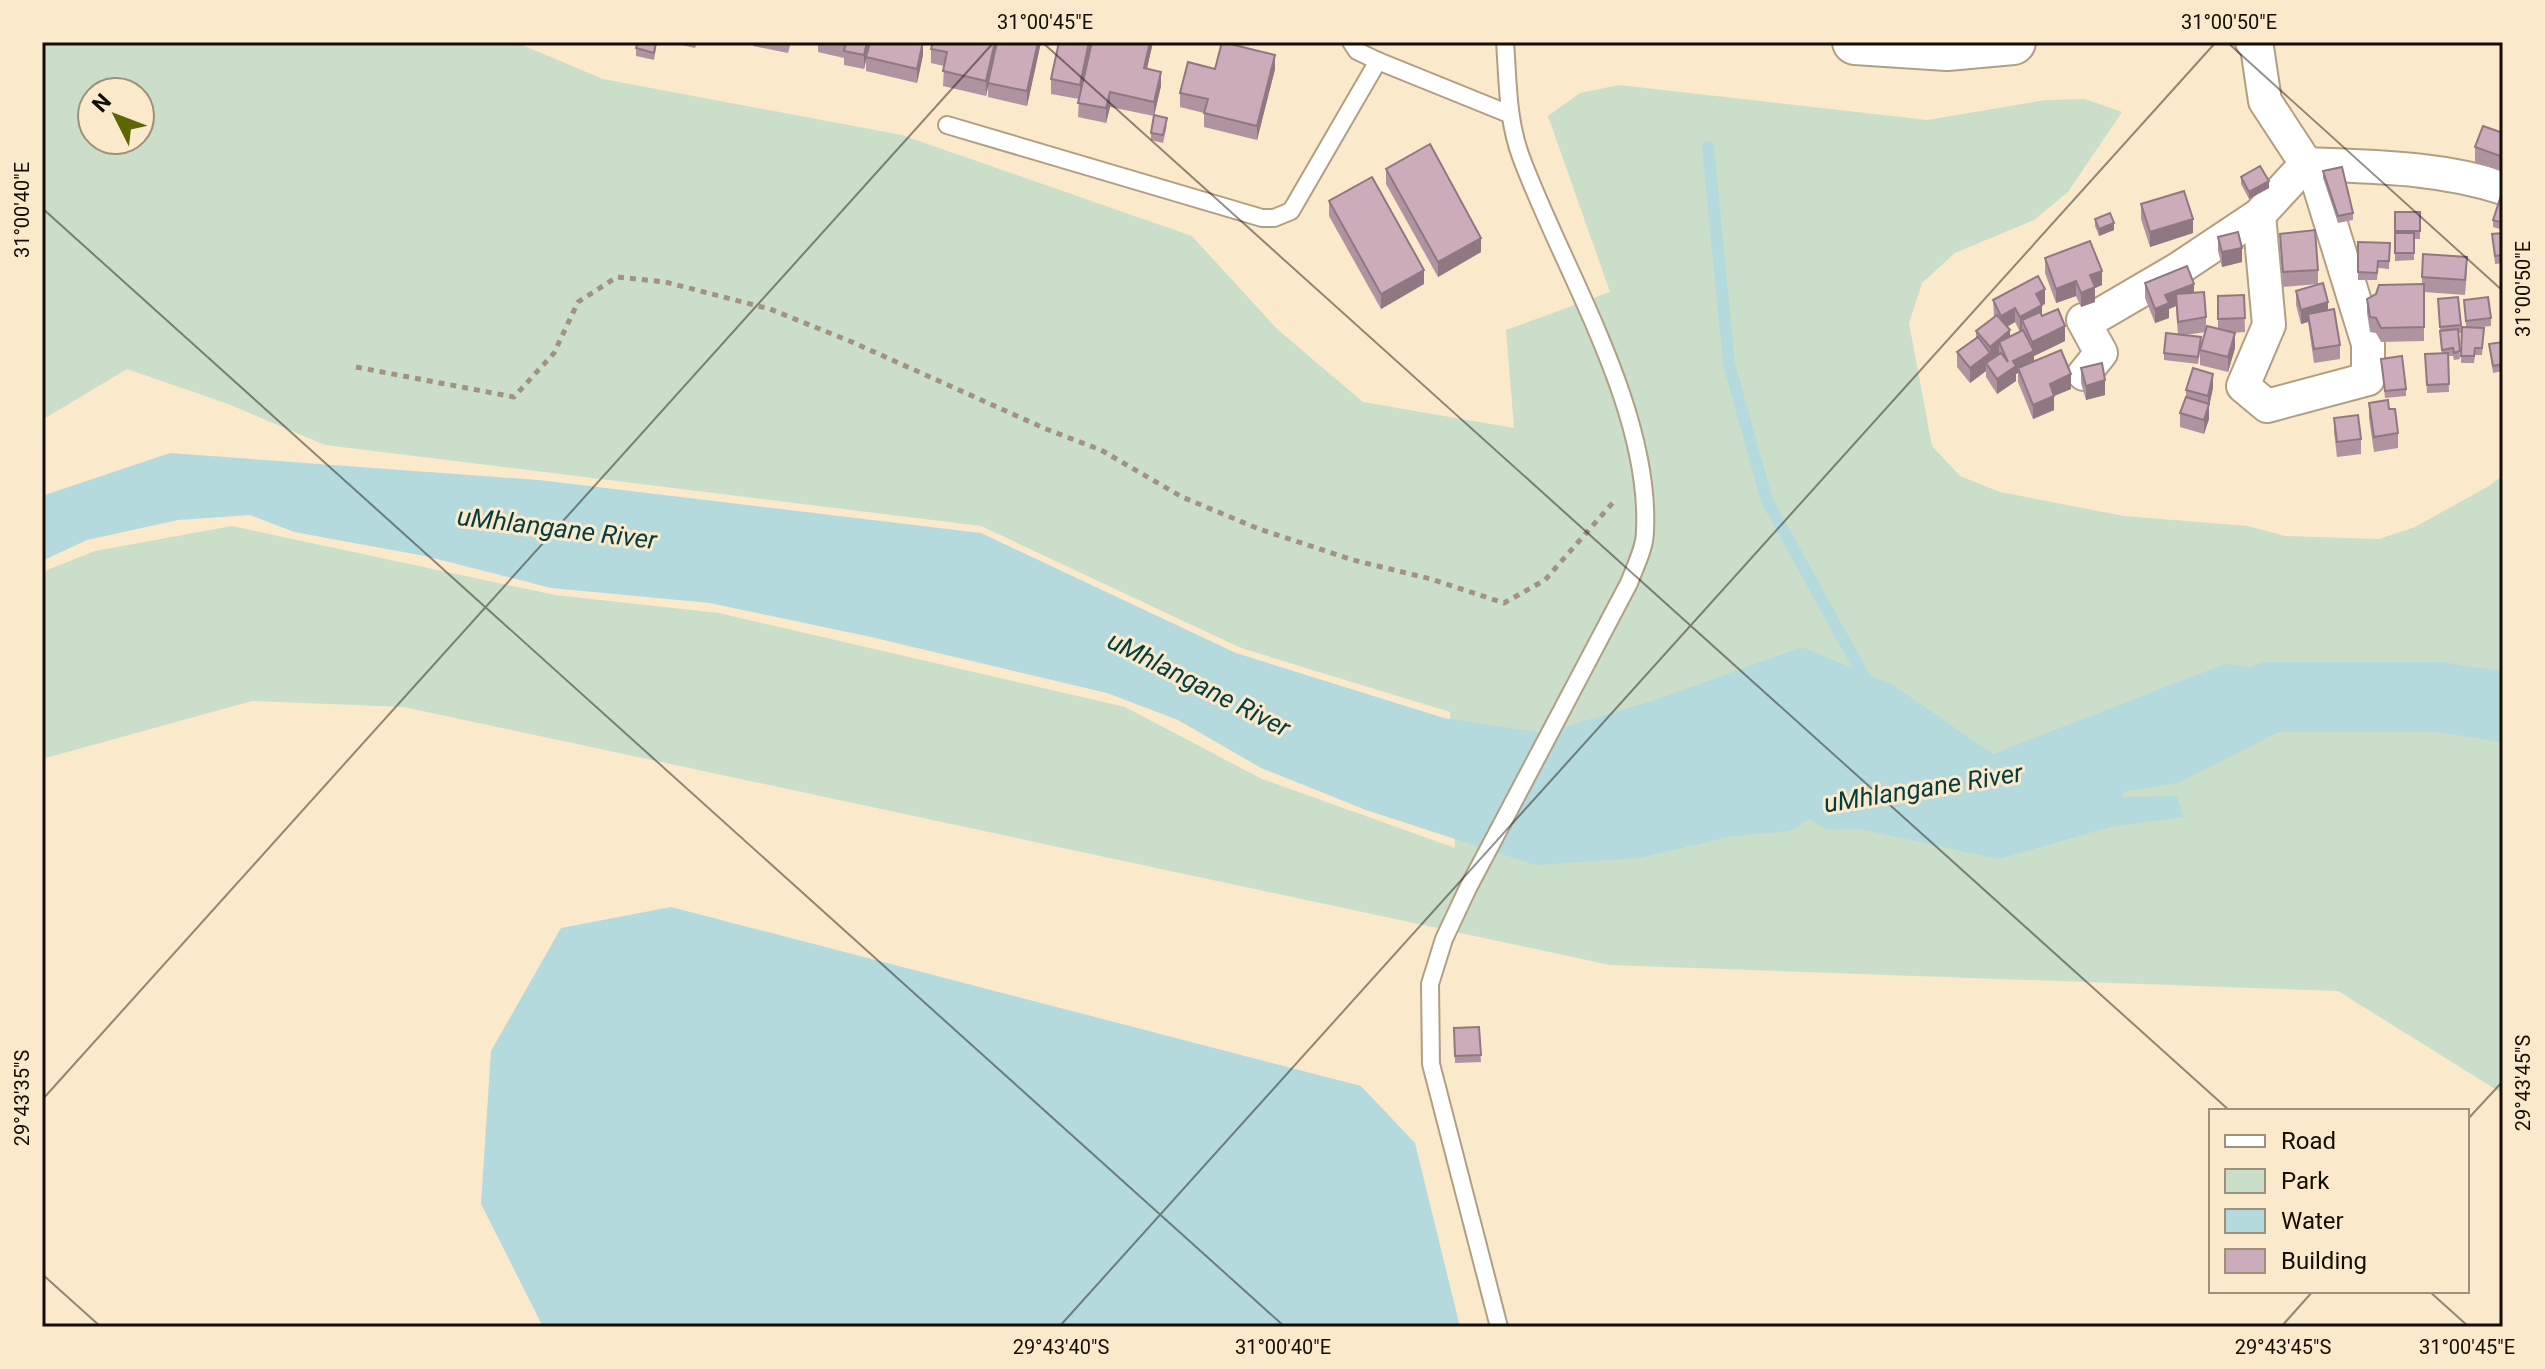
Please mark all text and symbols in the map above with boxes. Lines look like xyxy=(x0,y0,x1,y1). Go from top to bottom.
text: 31°00'45"E xyxy=(997,10,1093,34)
text: 31°00'50"E xyxy=(2181,10,2277,34)
north arrow xyxy=(76,76,156,156)
text: N xyxy=(87,89,116,117)
text: 31°00'40"E xyxy=(10,162,34,258)
text: 31°00'50"E xyxy=(2511,241,2535,337)
water label: uMhlangane River xyxy=(456,501,660,555)
water label: uMhlangane River xyxy=(1103,625,1297,744)
water label: uMhlangane River xyxy=(1821,757,2026,819)
text: 29°43'45"S xyxy=(2511,1035,2535,1131)
text: 29°43'35"S xyxy=(10,1050,34,1146)
legend xyxy=(2209,1109,2469,1293)
text: Road xyxy=(2281,1127,2336,1155)
text: Park xyxy=(2281,1167,2330,1195)
text: Water xyxy=(2281,1207,2344,1235)
text: Building xyxy=(2281,1247,2367,1275)
text: 29°43'40"S xyxy=(1013,1335,1109,1359)
text: 31°00'40"E xyxy=(1235,1335,1331,1359)
text: 29°43'45"S xyxy=(2235,1335,2331,1359)
text: 31°00'45"E xyxy=(2419,1335,2515,1359)

